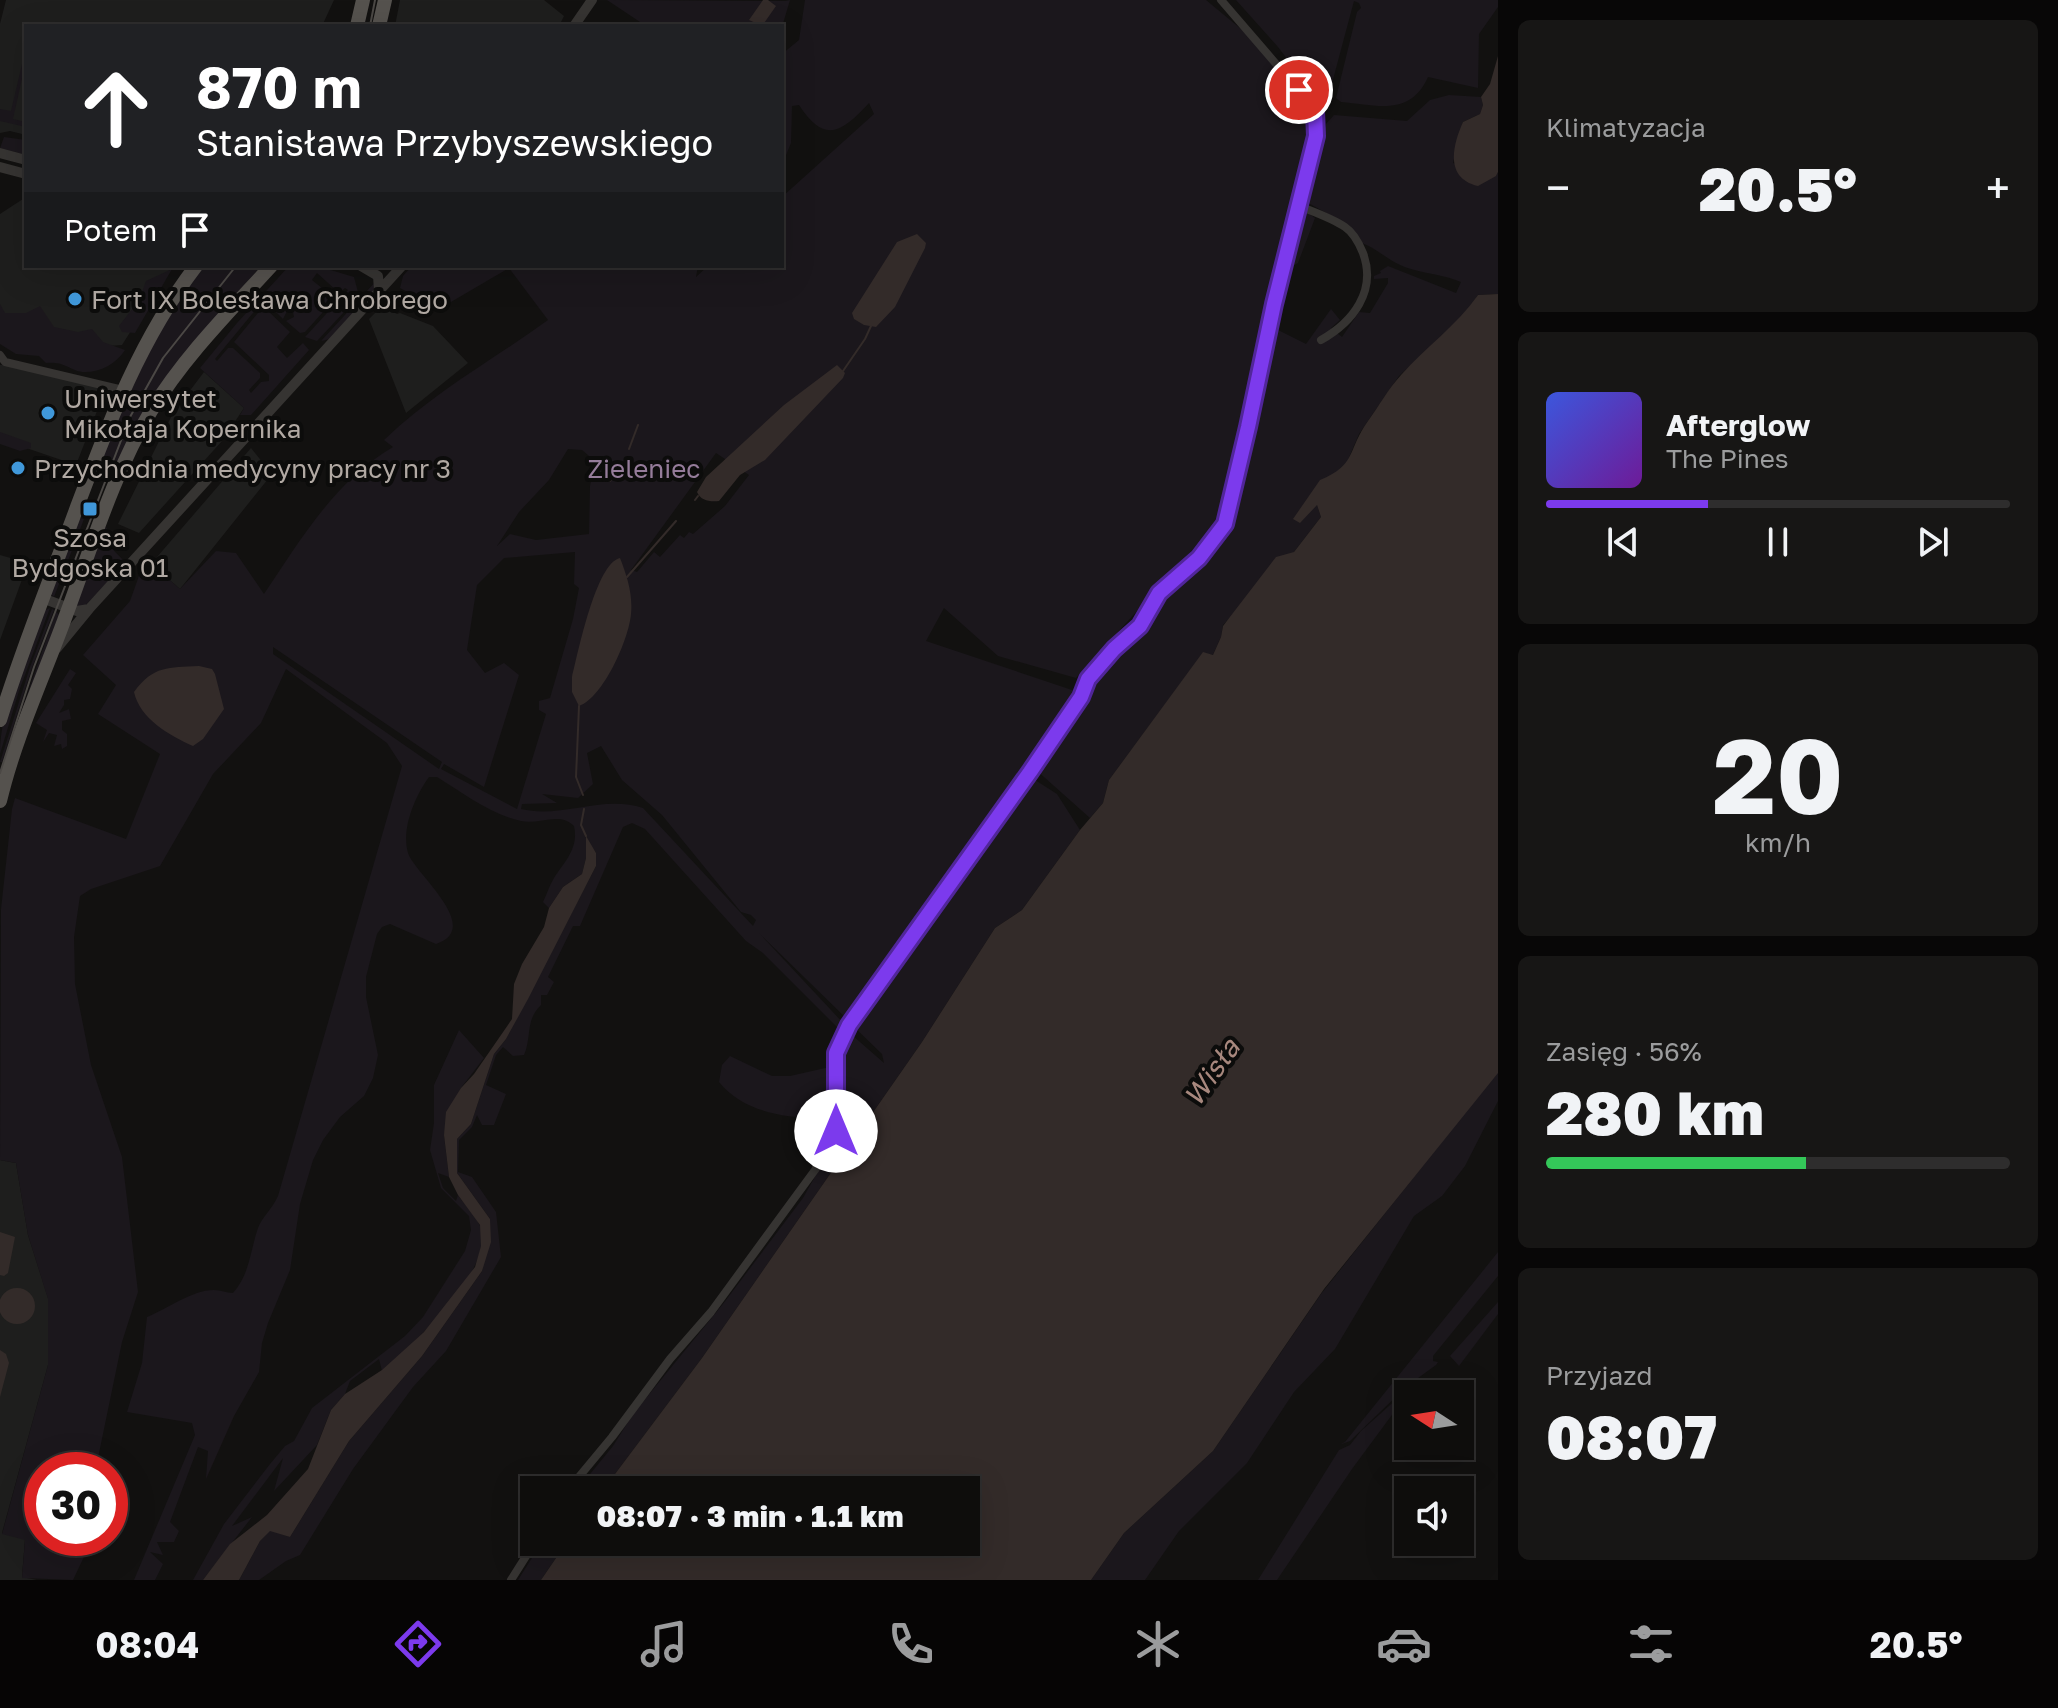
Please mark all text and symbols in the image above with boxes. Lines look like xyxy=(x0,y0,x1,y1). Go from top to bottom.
text: 870 m xyxy=(196,53,362,120)
icon: ahead xyxy=(64,56,168,160)
pin xyxy=(1265,56,1333,124)
icon: arrive xyxy=(1277,68,1321,112)
text: Klimatyzacja xyxy=(1546,112,1706,143)
text: Stanisława Przybyszewskiego xyxy=(196,121,713,164)
text: 20.5° xyxy=(1699,152,1857,224)
text: − xyxy=(1546,161,1570,214)
text: + xyxy=(1986,161,2010,214)
icon: arrive xyxy=(173,208,217,252)
text: Potem xyxy=(64,212,157,248)
place label: Fort IX Bolesława Chrobrego xyxy=(91,284,448,315)
marker: Fort IX Bolesława Chrobrego xyxy=(66,290,84,308)
place label: Uniwersytet Mikołaja Kopernika xyxy=(64,383,301,444)
marker: Uniwersytet Mikołaja Kopernika xyxy=(39,404,57,422)
text: Afterglow xyxy=(1666,407,1810,443)
text: The Pines xyxy=(1666,443,1789,474)
place label: Przychodnia medycyny pracy nr 3 xyxy=(34,453,451,484)
park label: Zieleniec xyxy=(588,453,701,484)
marker: Przychodnia medycyny pracy nr 3 xyxy=(9,459,27,477)
marker: Szosa Bydgoska 01 xyxy=(81,500,99,518)
icon: previous xyxy=(1601,520,1645,564)
icon: pause xyxy=(1756,520,1800,564)
icon: next xyxy=(1911,520,1955,564)
place label: Szosa Bydgoska 01 xyxy=(12,522,168,583)
text: 20 xyxy=(1712,712,1844,837)
text: km/h xyxy=(1745,827,1811,858)
water label: Wisła xyxy=(1176,1031,1247,1112)
text: Zasięg · 56% xyxy=(1546,1036,1702,1067)
text: 280 km xyxy=(1546,1076,1764,1148)
position arrow xyxy=(794,1089,878,1173)
text: Przyjazd xyxy=(1546,1360,1652,1391)
north arrow xyxy=(1394,1380,1474,1460)
map controls xyxy=(1394,1380,1474,1556)
text: 08:07 xyxy=(1546,1400,1717,1472)
speed limit sign: 30 xyxy=(24,1452,128,1556)
button: sound xyxy=(1394,1476,1474,1556)
text: 08:07 · 3 min · 1.1 km xyxy=(596,1498,904,1534)
icon: directions xyxy=(390,1616,446,1672)
icon: music xyxy=(636,1616,692,1672)
icon: phone xyxy=(883,1616,939,1672)
icon: climate xyxy=(1130,1616,1186,1672)
icon: car xyxy=(1376,1616,1432,1672)
icon: filters xyxy=(1623,1616,1679,1672)
text: 08:04 xyxy=(95,1623,199,1666)
text: 20.5° xyxy=(1870,1623,1963,1666)

